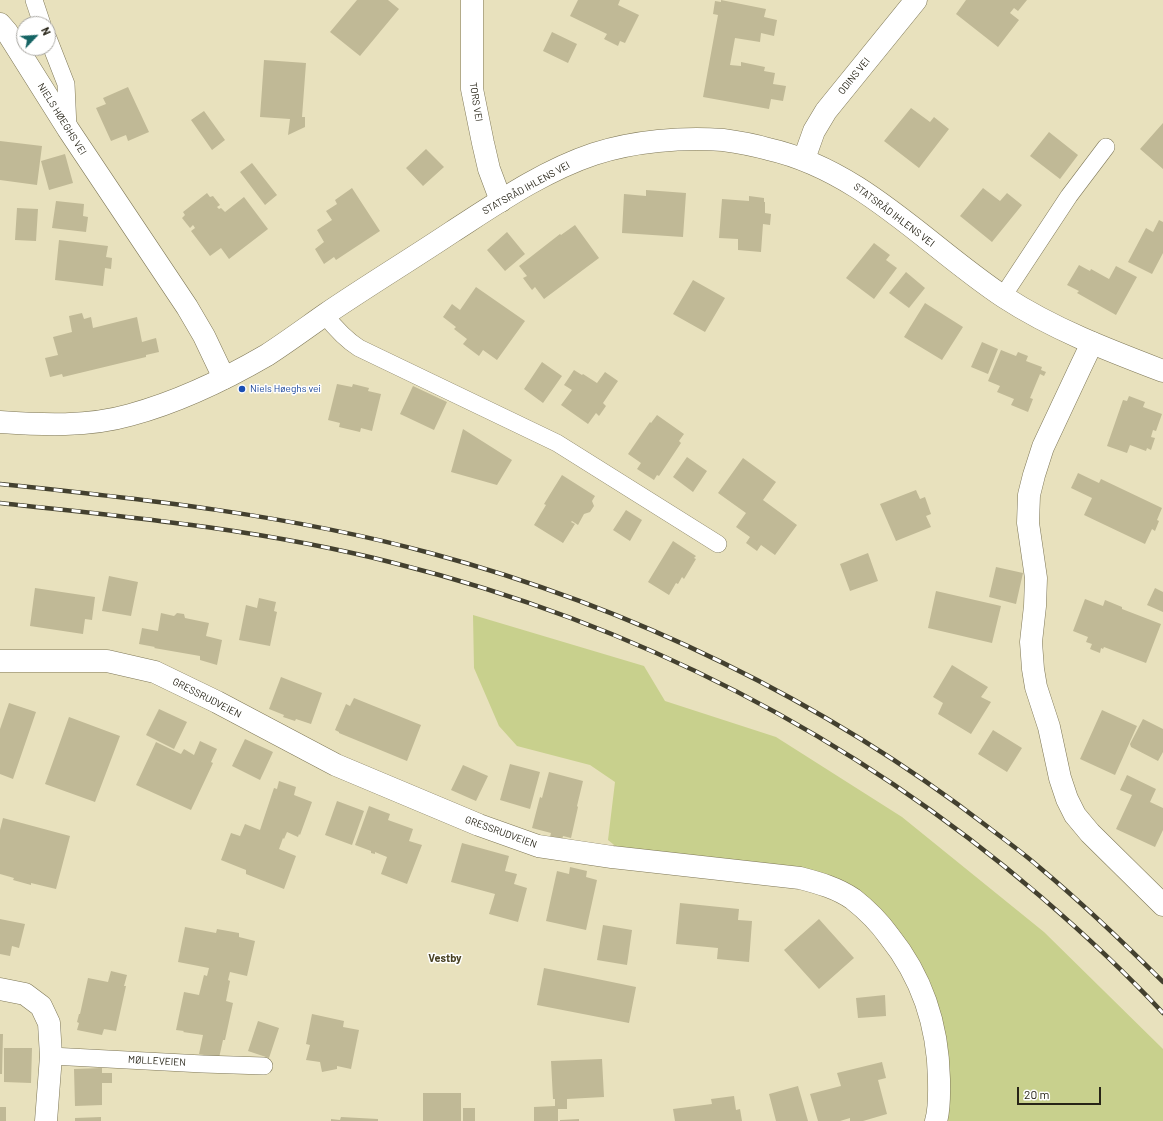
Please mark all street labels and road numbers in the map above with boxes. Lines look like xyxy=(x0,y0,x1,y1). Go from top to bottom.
street label: ODINS VEI xyxy=(835,55,873,97)
street label: NIELS HØEGHS VEI xyxy=(35,81,89,157)
street label: TORS VEI xyxy=(467,81,485,123)
street label: STATSRÅD IHLENS VEI xyxy=(480,159,572,217)
street label: STATSRÅD IHLENS VEI xyxy=(851,181,937,249)
street label: GRESSRUDVEIEN xyxy=(171,675,243,721)
street label: GRESSRUDVEIEN xyxy=(463,813,539,851)
street label: MØLLEVEIEN xyxy=(128,1053,186,1069)

